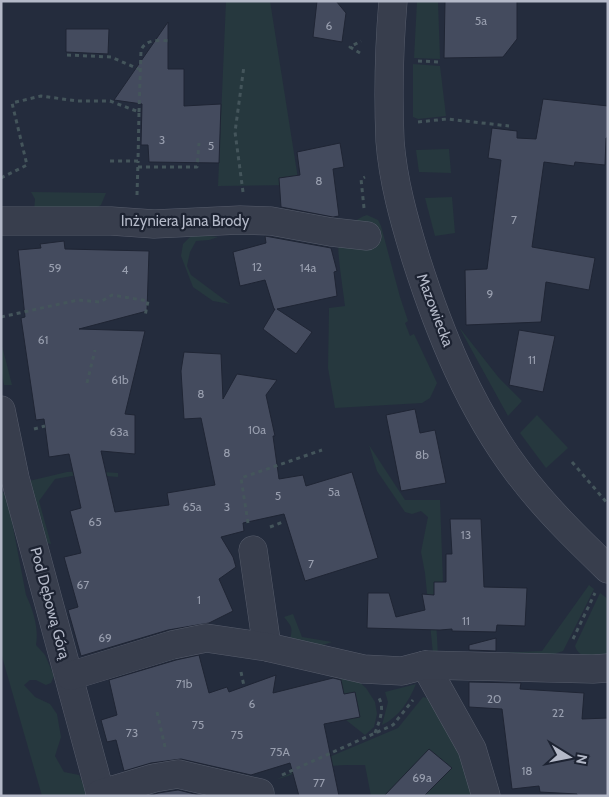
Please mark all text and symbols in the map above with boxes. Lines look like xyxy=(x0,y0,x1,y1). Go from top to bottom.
house number: 5a xyxy=(475,13,487,28)
house number: 6 xyxy=(326,18,333,33)
house number: 3 xyxy=(159,132,165,147)
house number: 5 xyxy=(208,138,214,153)
house number: 8 xyxy=(315,173,323,188)
street label: Inżyniera Jana Brody xyxy=(121,212,250,230)
house number: 7 xyxy=(511,212,517,227)
house number: 12 xyxy=(252,259,262,274)
house number: 59 xyxy=(48,260,62,275)
house number: 14a xyxy=(300,260,317,275)
house number: 4 xyxy=(122,262,129,277)
street label: Mazowiecka xyxy=(413,271,457,350)
house number: 9 xyxy=(487,286,494,301)
house number: 61 xyxy=(38,332,48,347)
house number: 11 xyxy=(528,352,536,367)
house number: 61b xyxy=(111,372,129,387)
house number: 8 xyxy=(197,386,205,401)
house number: 10a xyxy=(248,422,266,437)
house number: 63a xyxy=(109,424,129,439)
house number: 8 xyxy=(223,445,231,460)
house number: 8b xyxy=(415,447,429,462)
house number: 5a xyxy=(328,484,340,499)
house number: 5 xyxy=(275,488,281,503)
house number: 65a xyxy=(182,499,202,514)
house number: 3 xyxy=(224,499,230,514)
house number: 65 xyxy=(88,514,102,529)
house number: 13 xyxy=(461,527,471,542)
street label: Pod Dębową Górą xyxy=(26,545,74,662)
house number: 7 xyxy=(308,556,314,571)
house number: 67 xyxy=(77,577,89,592)
house number: 1 xyxy=(197,592,201,607)
house number: 11 xyxy=(462,613,470,628)
house number: 69 xyxy=(98,630,112,645)
house number: 71b xyxy=(176,676,193,691)
house number: 20 xyxy=(487,691,501,706)
house number: 6 xyxy=(249,696,256,711)
house number: 22 xyxy=(552,705,564,720)
house number: 75 xyxy=(192,717,204,732)
house number: 73 xyxy=(126,725,138,740)
house number: 75 xyxy=(231,727,243,742)
north arrow xyxy=(544,732,594,782)
house number: 75A xyxy=(270,744,291,759)
text: N xyxy=(572,753,592,766)
house number: 18 xyxy=(521,763,533,778)
house number: 69a xyxy=(412,770,432,785)
house number: 77 xyxy=(313,775,325,790)

